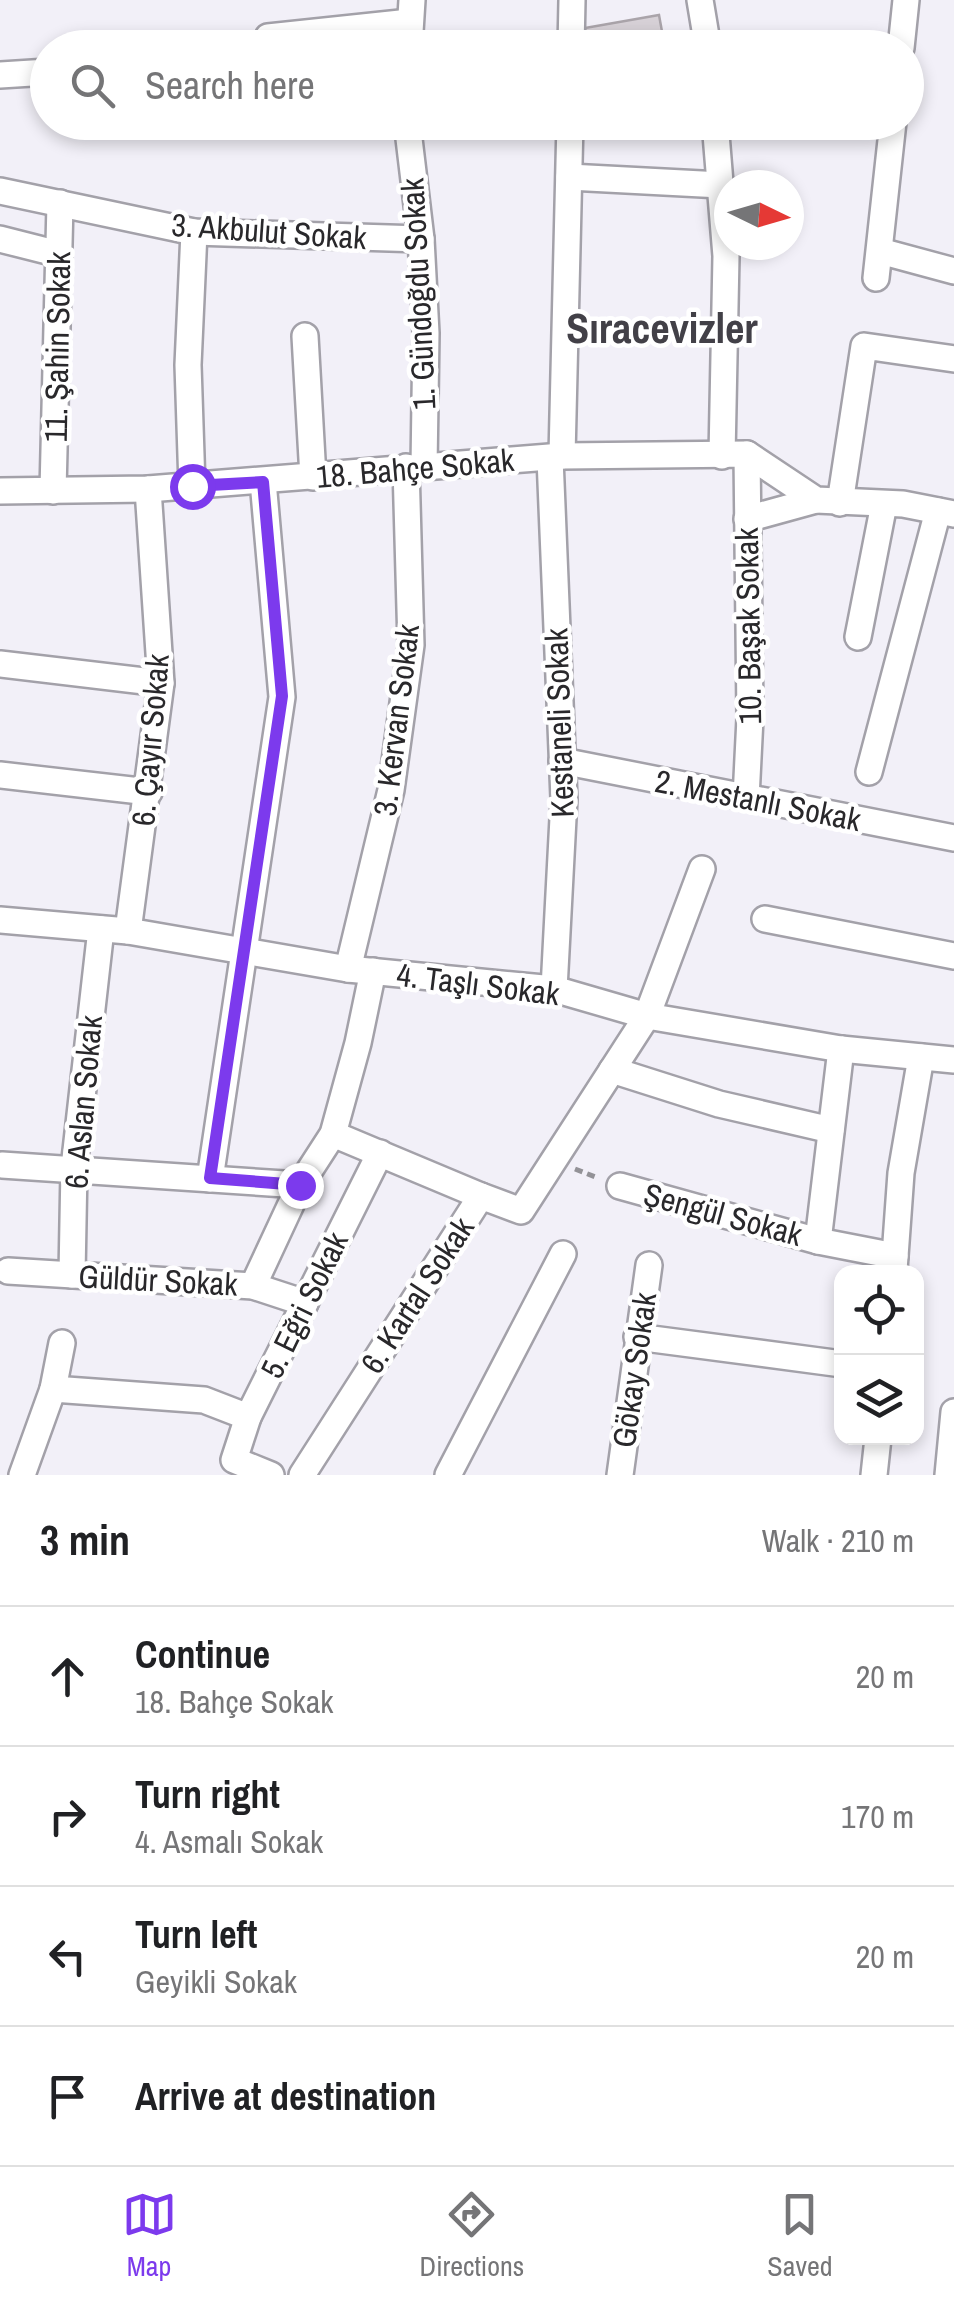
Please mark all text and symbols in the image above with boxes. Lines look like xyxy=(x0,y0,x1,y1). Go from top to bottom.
search box xyxy=(30,30,924,140)
icon: search xyxy=(65,58,120,113)
text: Search here xyxy=(145,60,315,111)
north arrow xyxy=(714,170,804,260)
street label: 1. Gündoğdu Sokak xyxy=(390,176,446,411)
street label: 3. Akbulut Sokak xyxy=(170,203,369,259)
street label: 11. Şahin Sokak xyxy=(34,250,80,443)
district label: Sıracevizler xyxy=(566,300,758,356)
street label: 18. Bahçe Sokak xyxy=(314,438,517,498)
route start xyxy=(170,464,216,510)
street label: 10. Başak Sokak xyxy=(725,526,771,725)
street label: 3. Kervan Sokak xyxy=(363,621,429,818)
street label: Kestaneli Sokak xyxy=(534,627,584,819)
street label: 6. Çayır Sokak xyxy=(121,652,179,828)
street label: 2. Mestanlı Sokak xyxy=(652,759,865,841)
street label: 4. Taşlı Sokak xyxy=(394,953,563,1015)
street label: 6. Aslan Sokak xyxy=(54,1013,112,1190)
route end xyxy=(278,1163,324,1209)
street label: Şengül Sokak xyxy=(639,1172,808,1256)
street label: 6. Kartal Sokak xyxy=(351,1208,484,1381)
street label: 5. Eğri Sokak xyxy=(250,1224,358,1385)
street label: Güldür Sokak xyxy=(77,1254,239,1306)
map controls xyxy=(834,1265,924,1445)
button: locate xyxy=(834,1265,924,1355)
street label: Gökay Sokak xyxy=(602,1289,666,1450)
button: layers xyxy=(834,1355,924,1445)
text: 3 min xyxy=(40,1512,130,1568)
text: Walk · 210 m xyxy=(762,1519,914,1562)
text: Continue xyxy=(135,1629,270,1680)
icon: ahead xyxy=(40,1649,95,1704)
text: 20 m xyxy=(856,1655,914,1698)
text: 18. Bahçe Sokak xyxy=(135,1680,333,1723)
text: Turn right xyxy=(135,1769,280,1820)
icon: right xyxy=(40,1789,95,1844)
text: 170 m xyxy=(841,1795,914,1838)
text: 4. Asmalı Sokak xyxy=(135,1820,323,1863)
text: Turn left xyxy=(135,1909,257,1960)
icon: left xyxy=(40,1929,95,1984)
text: 20 m xyxy=(856,1935,914,1978)
text: Geyikli Sokak xyxy=(135,1960,297,2003)
icon: arrive xyxy=(40,2069,95,2124)
text: Arrive at destination xyxy=(135,2071,436,2122)
tab: Map xyxy=(122,2187,177,2285)
tab: Directions xyxy=(420,2187,524,2285)
tab: Saved xyxy=(767,2187,832,2285)

